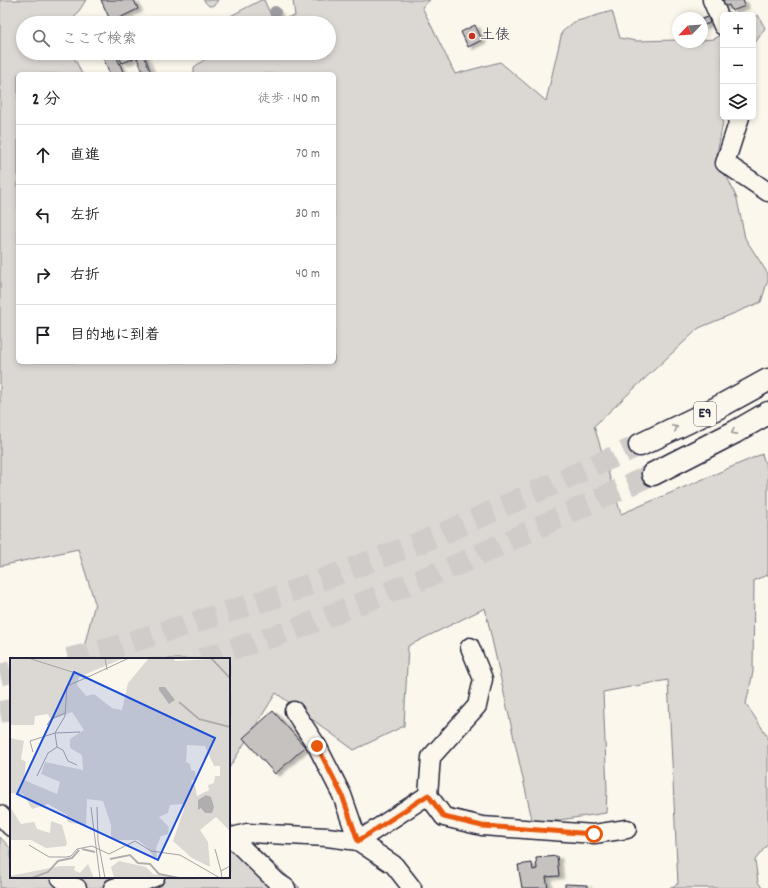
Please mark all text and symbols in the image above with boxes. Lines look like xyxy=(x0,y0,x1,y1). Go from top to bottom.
north arrow xyxy=(672,12,708,48)
map controls xyxy=(720,12,756,120)
button: + xyxy=(720,12,756,48)
search box xyxy=(16,16,336,60)
place label: 土俵 xyxy=(480,25,510,47)
icon: search xyxy=(30,27,52,49)
text: ここで検索 xyxy=(62,29,137,51)
marker: 土俵 xyxy=(467,31,477,41)
button: − xyxy=(720,48,756,84)
button: layers xyxy=(720,84,756,120)
text: 2 分 xyxy=(32,89,60,113)
text: 徒歩 · 140 m xyxy=(258,90,320,109)
icon: ahead xyxy=(32,144,54,166)
text: 直進 xyxy=(70,145,100,167)
text: 70 m xyxy=(296,145,320,164)
icon: left xyxy=(32,204,54,226)
text: 左折 xyxy=(70,205,100,227)
text: 30 m xyxy=(295,205,320,224)
icon: right xyxy=(32,264,54,286)
text: 右折 xyxy=(70,265,100,287)
text: 40 m xyxy=(296,265,320,284)
icon: arrive xyxy=(32,324,54,346)
text: 目的地に到着 xyxy=(70,325,160,347)
road number: E9 xyxy=(694,402,716,426)
one-way arrow xyxy=(671,425,679,433)
one-way arrow xyxy=(731,428,738,435)
inset map xyxy=(10,658,230,878)
route end xyxy=(308,737,326,755)
route start xyxy=(585,825,603,843)

